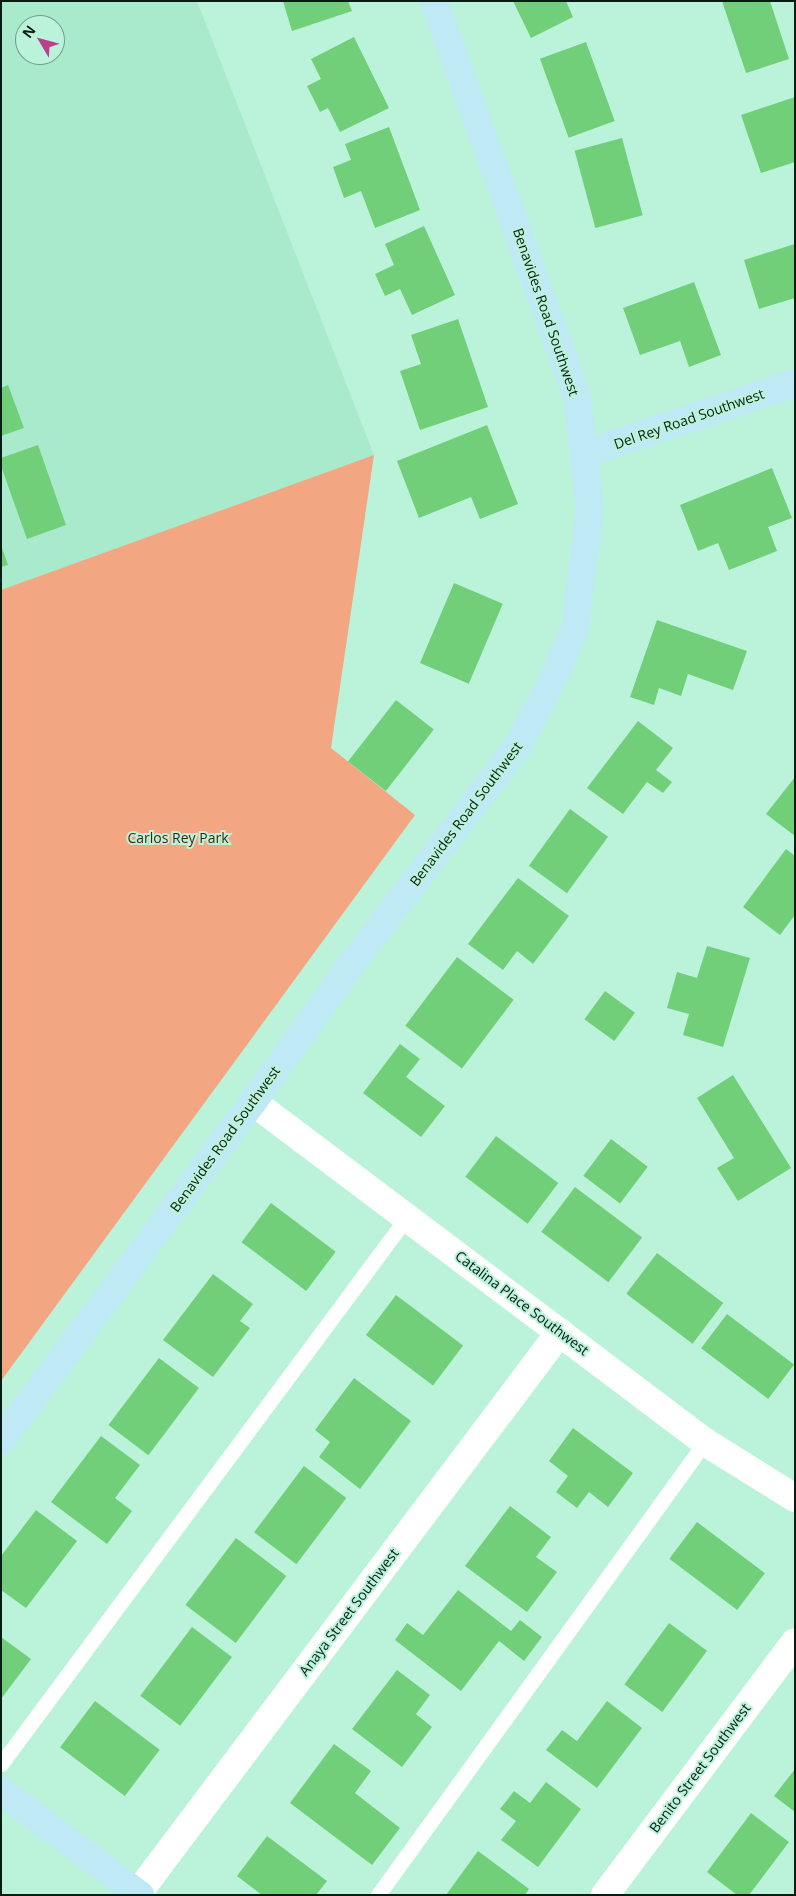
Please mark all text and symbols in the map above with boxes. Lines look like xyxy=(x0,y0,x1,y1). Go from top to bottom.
north arrow xyxy=(15,15,65,65)
text: N xyxy=(17,21,39,42)
street label: Benavides Road Southwest xyxy=(509,226,583,398)
street label: Del Rey Road Southwest xyxy=(612,385,766,453)
street label: Benavides Road Southwest xyxy=(406,739,526,889)
park label: Carlos Rey Park xyxy=(127,830,229,846)
street label: Benavides Road Southwest xyxy=(166,1063,284,1215)
street label: Catalina Place Southwest xyxy=(452,1247,592,1359)
street label: Anaya Street Southwest xyxy=(296,1545,402,1679)
street label: Benito Street Southwest xyxy=(646,1700,754,1836)

